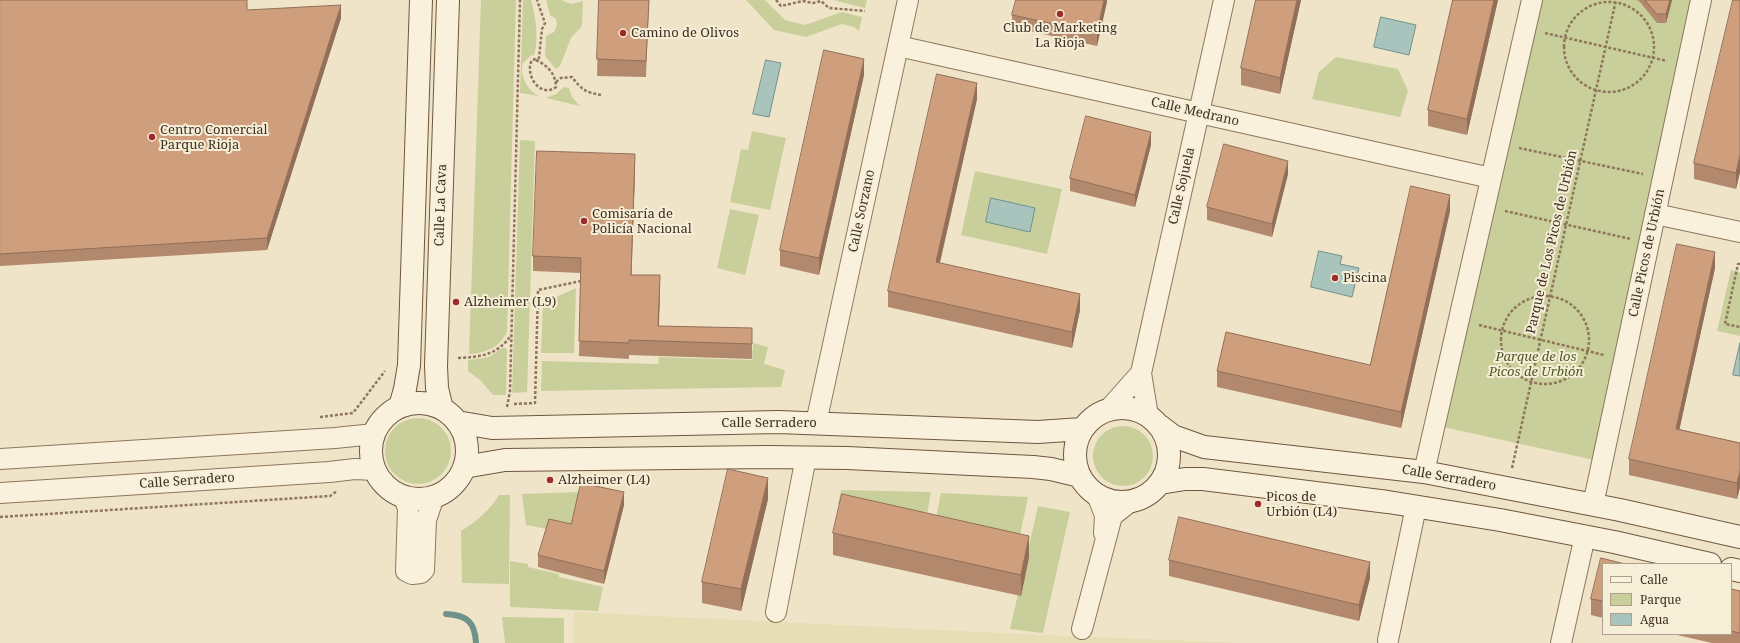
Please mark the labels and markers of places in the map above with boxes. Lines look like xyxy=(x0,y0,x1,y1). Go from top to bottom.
marker: Club de Marketing La Rioja xyxy=(1055,9,1065,19)
place label: Club de Marketing La Rioja xyxy=(1003,20,1117,51)
place label: Camino de Olivos xyxy=(631,25,739,41)
marker: Camino de Olivos xyxy=(618,28,628,38)
place label: Centro Comercial Parque Rioja xyxy=(160,122,268,153)
marker: Centro Comercial Parque Rioja xyxy=(147,132,157,142)
place label: Comisaría de Policía Nacional xyxy=(592,206,692,237)
marker: Comisaría de Policía Nacional xyxy=(579,216,589,226)
place label: Piscina xyxy=(1343,270,1387,286)
marker: Piscina xyxy=(1330,273,1340,283)
place label: Alzheimer (L9) xyxy=(464,294,556,310)
marker: Alzheimer (L9) xyxy=(451,297,461,307)
place label: Alzheimer (L4) xyxy=(558,472,650,488)
marker: Alzheimer (L4) xyxy=(545,475,555,485)
place label: Picos de Urbión (L4) xyxy=(1266,489,1337,520)
marker: Picos de Urbión (L4) xyxy=(1253,499,1263,509)

